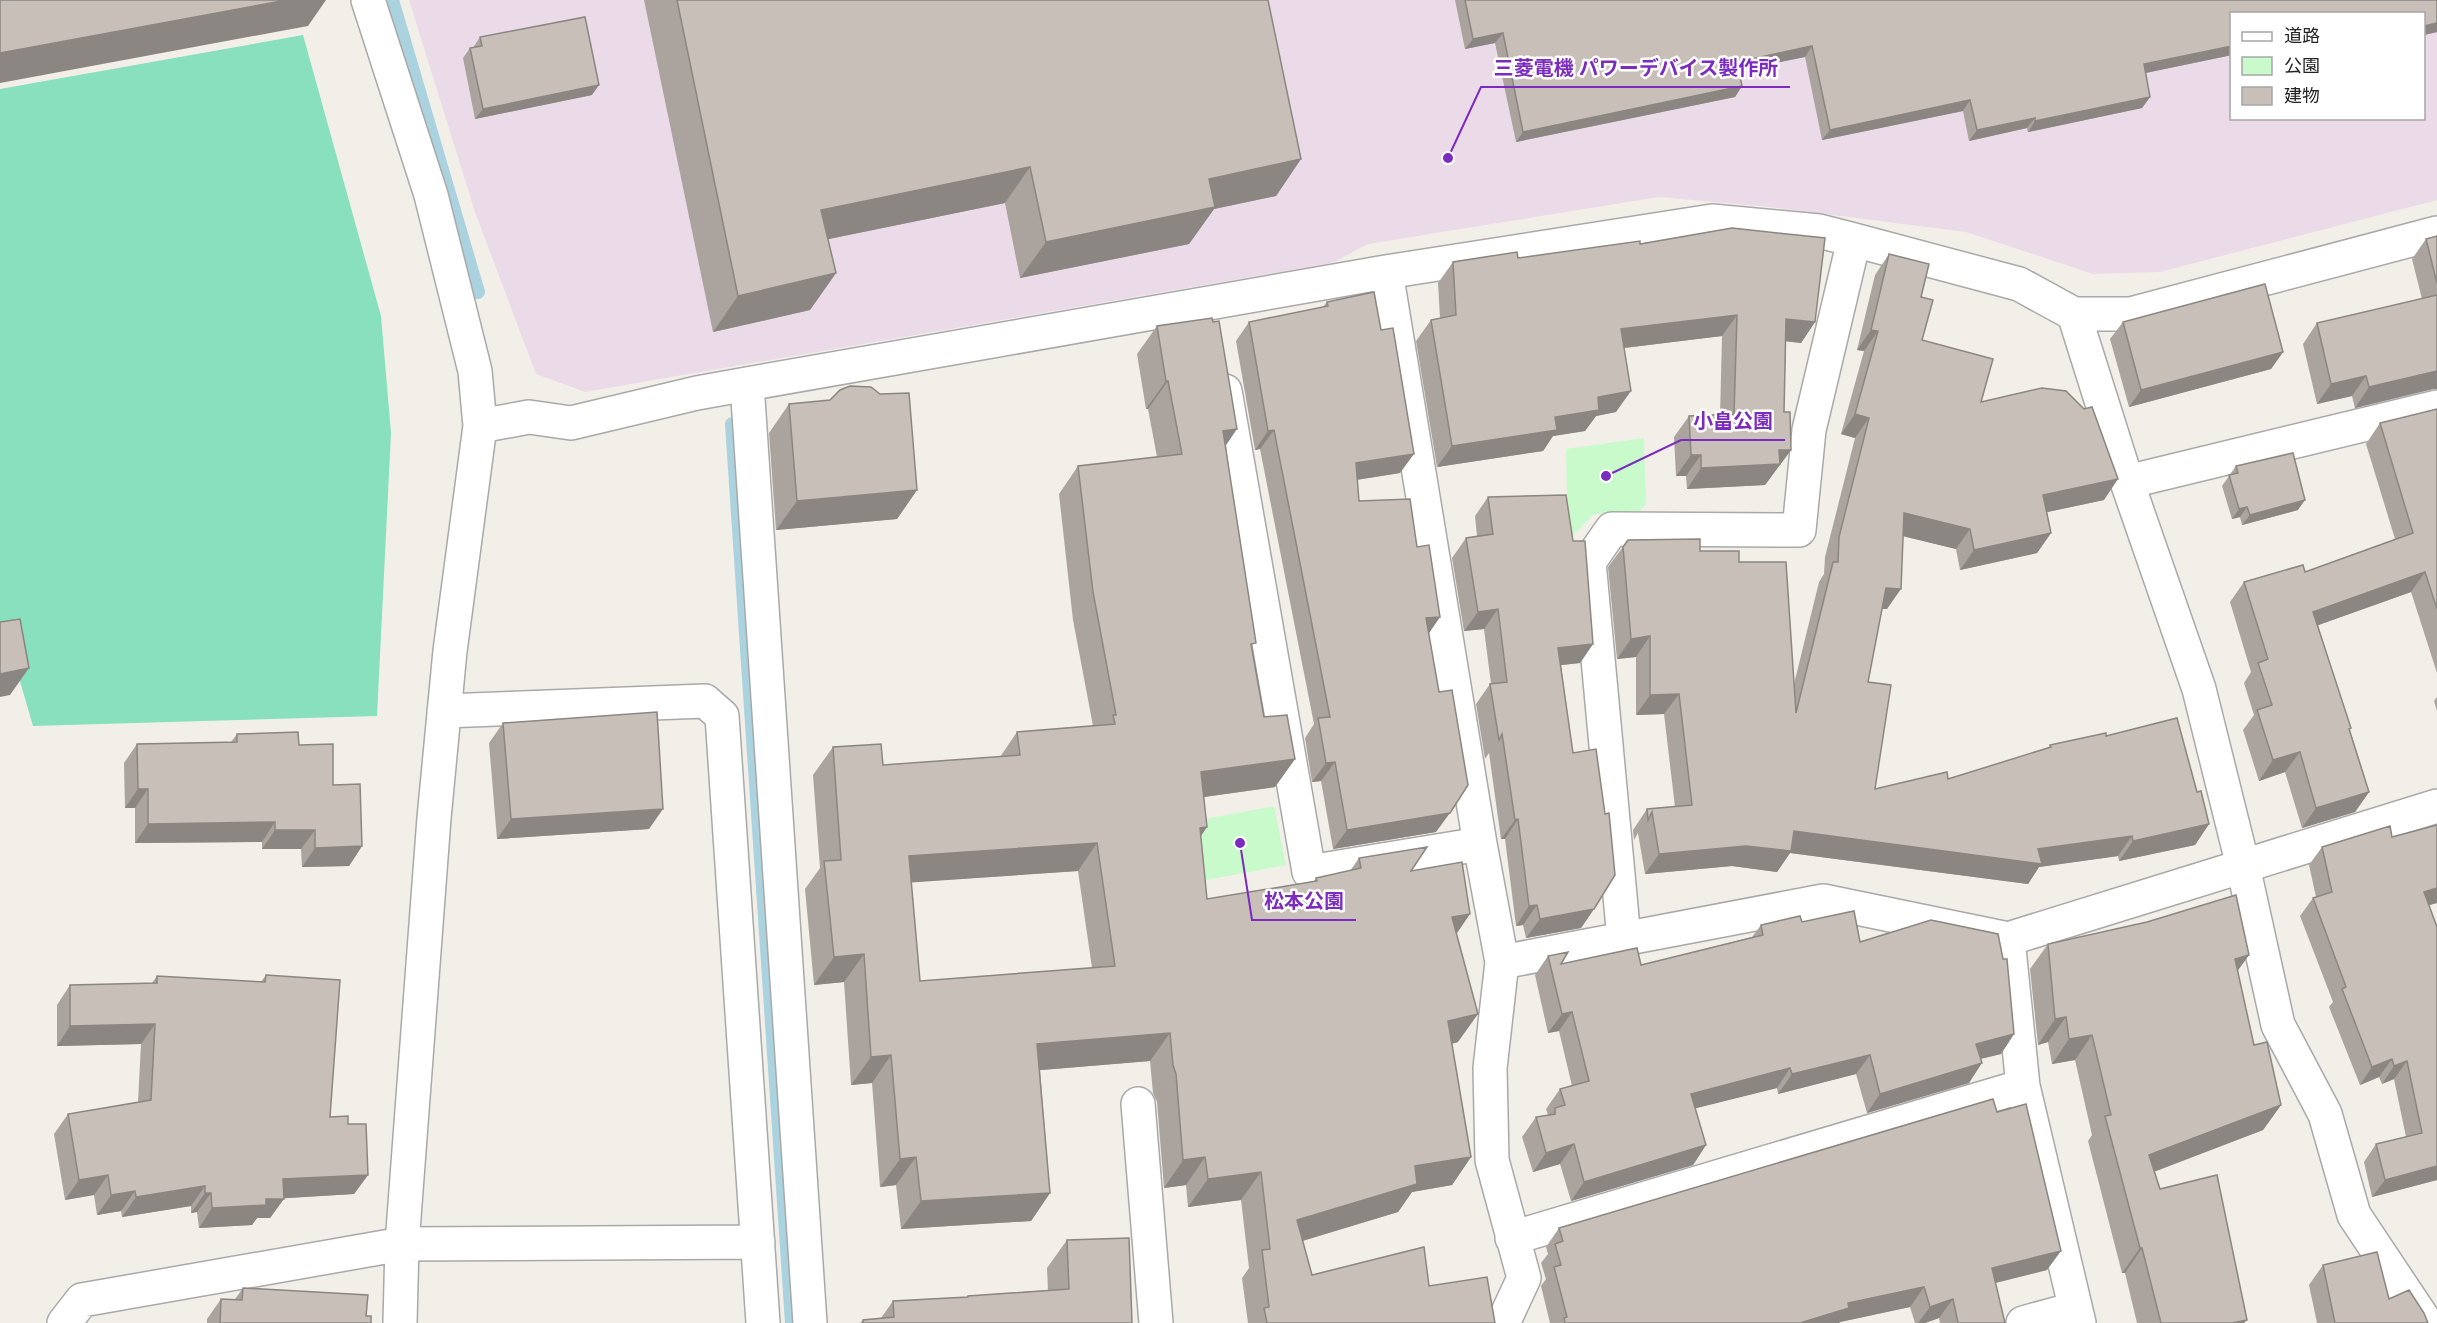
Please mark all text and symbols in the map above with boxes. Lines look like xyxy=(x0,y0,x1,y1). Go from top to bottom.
legend xyxy=(2230,12,2425,120)
text: 道路 xyxy=(2284,24,2320,46)
callout: 三菱電機 パワーデバイス製作所 xyxy=(1481,49,1790,87)
text: 公園 xyxy=(2284,54,2320,76)
text: 三菱電機 パワーデバイス製作所 xyxy=(1494,55,1778,79)
text: 建物 xyxy=(2284,84,2320,106)
callout: 小畠公園 xyxy=(1681,402,1785,440)
text: 小畠公園 xyxy=(1693,408,1773,432)
callout: 松本公園 xyxy=(1252,882,1356,920)
text: 松本公園 xyxy=(1264,888,1344,912)

